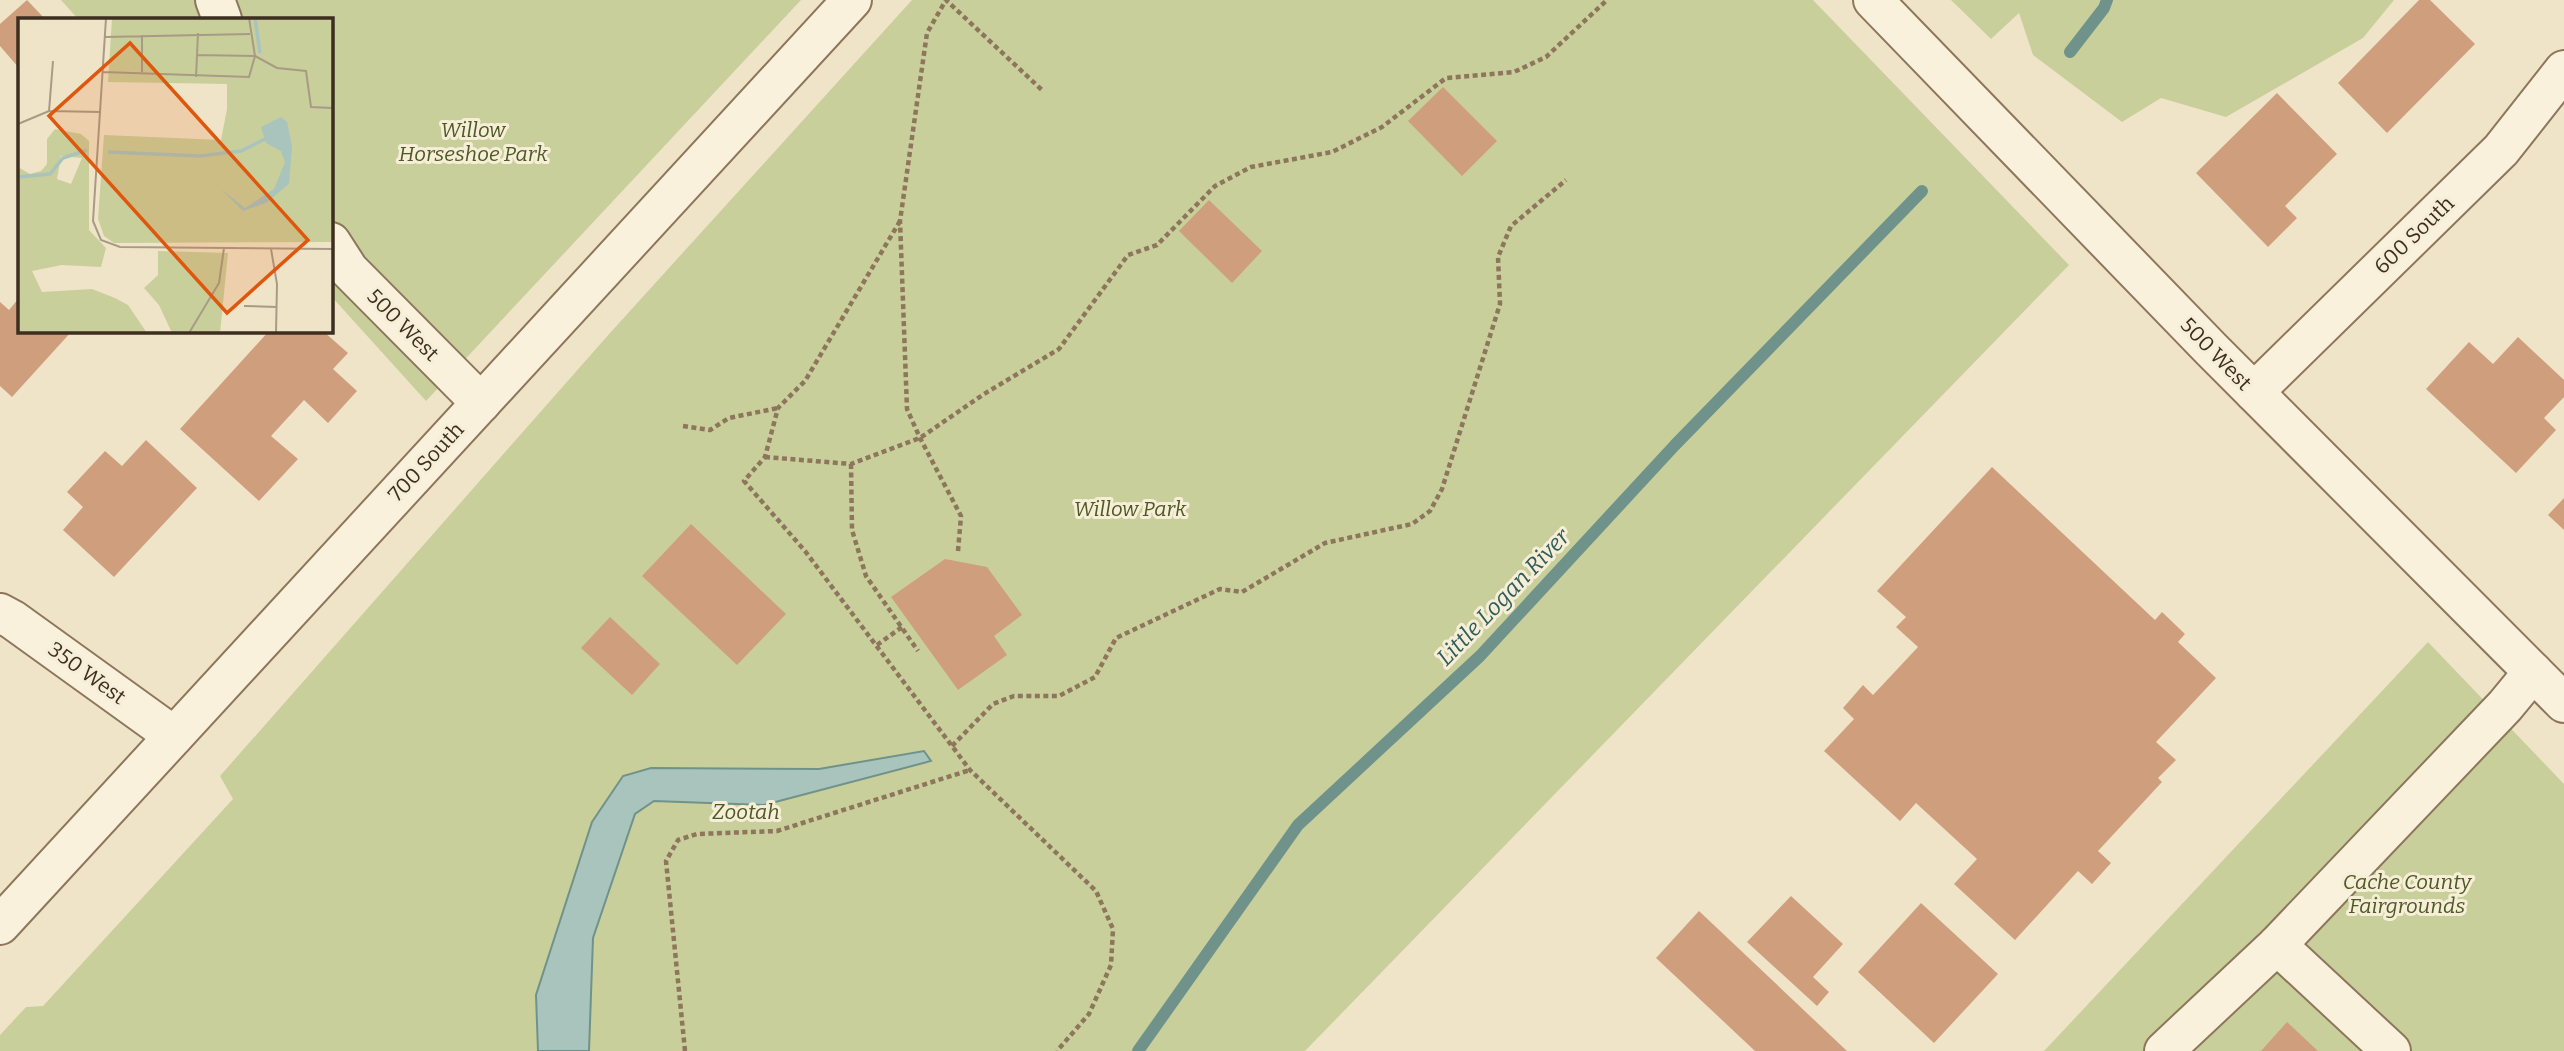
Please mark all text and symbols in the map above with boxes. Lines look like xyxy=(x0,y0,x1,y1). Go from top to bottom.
inset map xyxy=(18,18,332,332)
park label: Willow Horseshoe Park xyxy=(398,117,548,167)
street label: 600 South xyxy=(2369,190,2459,280)
street label: 500 West xyxy=(361,283,445,367)
street label: 500 West xyxy=(2175,312,2257,396)
street label: 700 South xyxy=(383,417,469,507)
park label: Willow Park xyxy=(1074,496,1187,522)
water label: Little Logan River xyxy=(1431,522,1577,671)
street label: 350 West xyxy=(43,636,131,710)
park label: Zootah xyxy=(712,799,780,825)
park label: Cache County Fairgrounds xyxy=(2343,869,2473,919)

